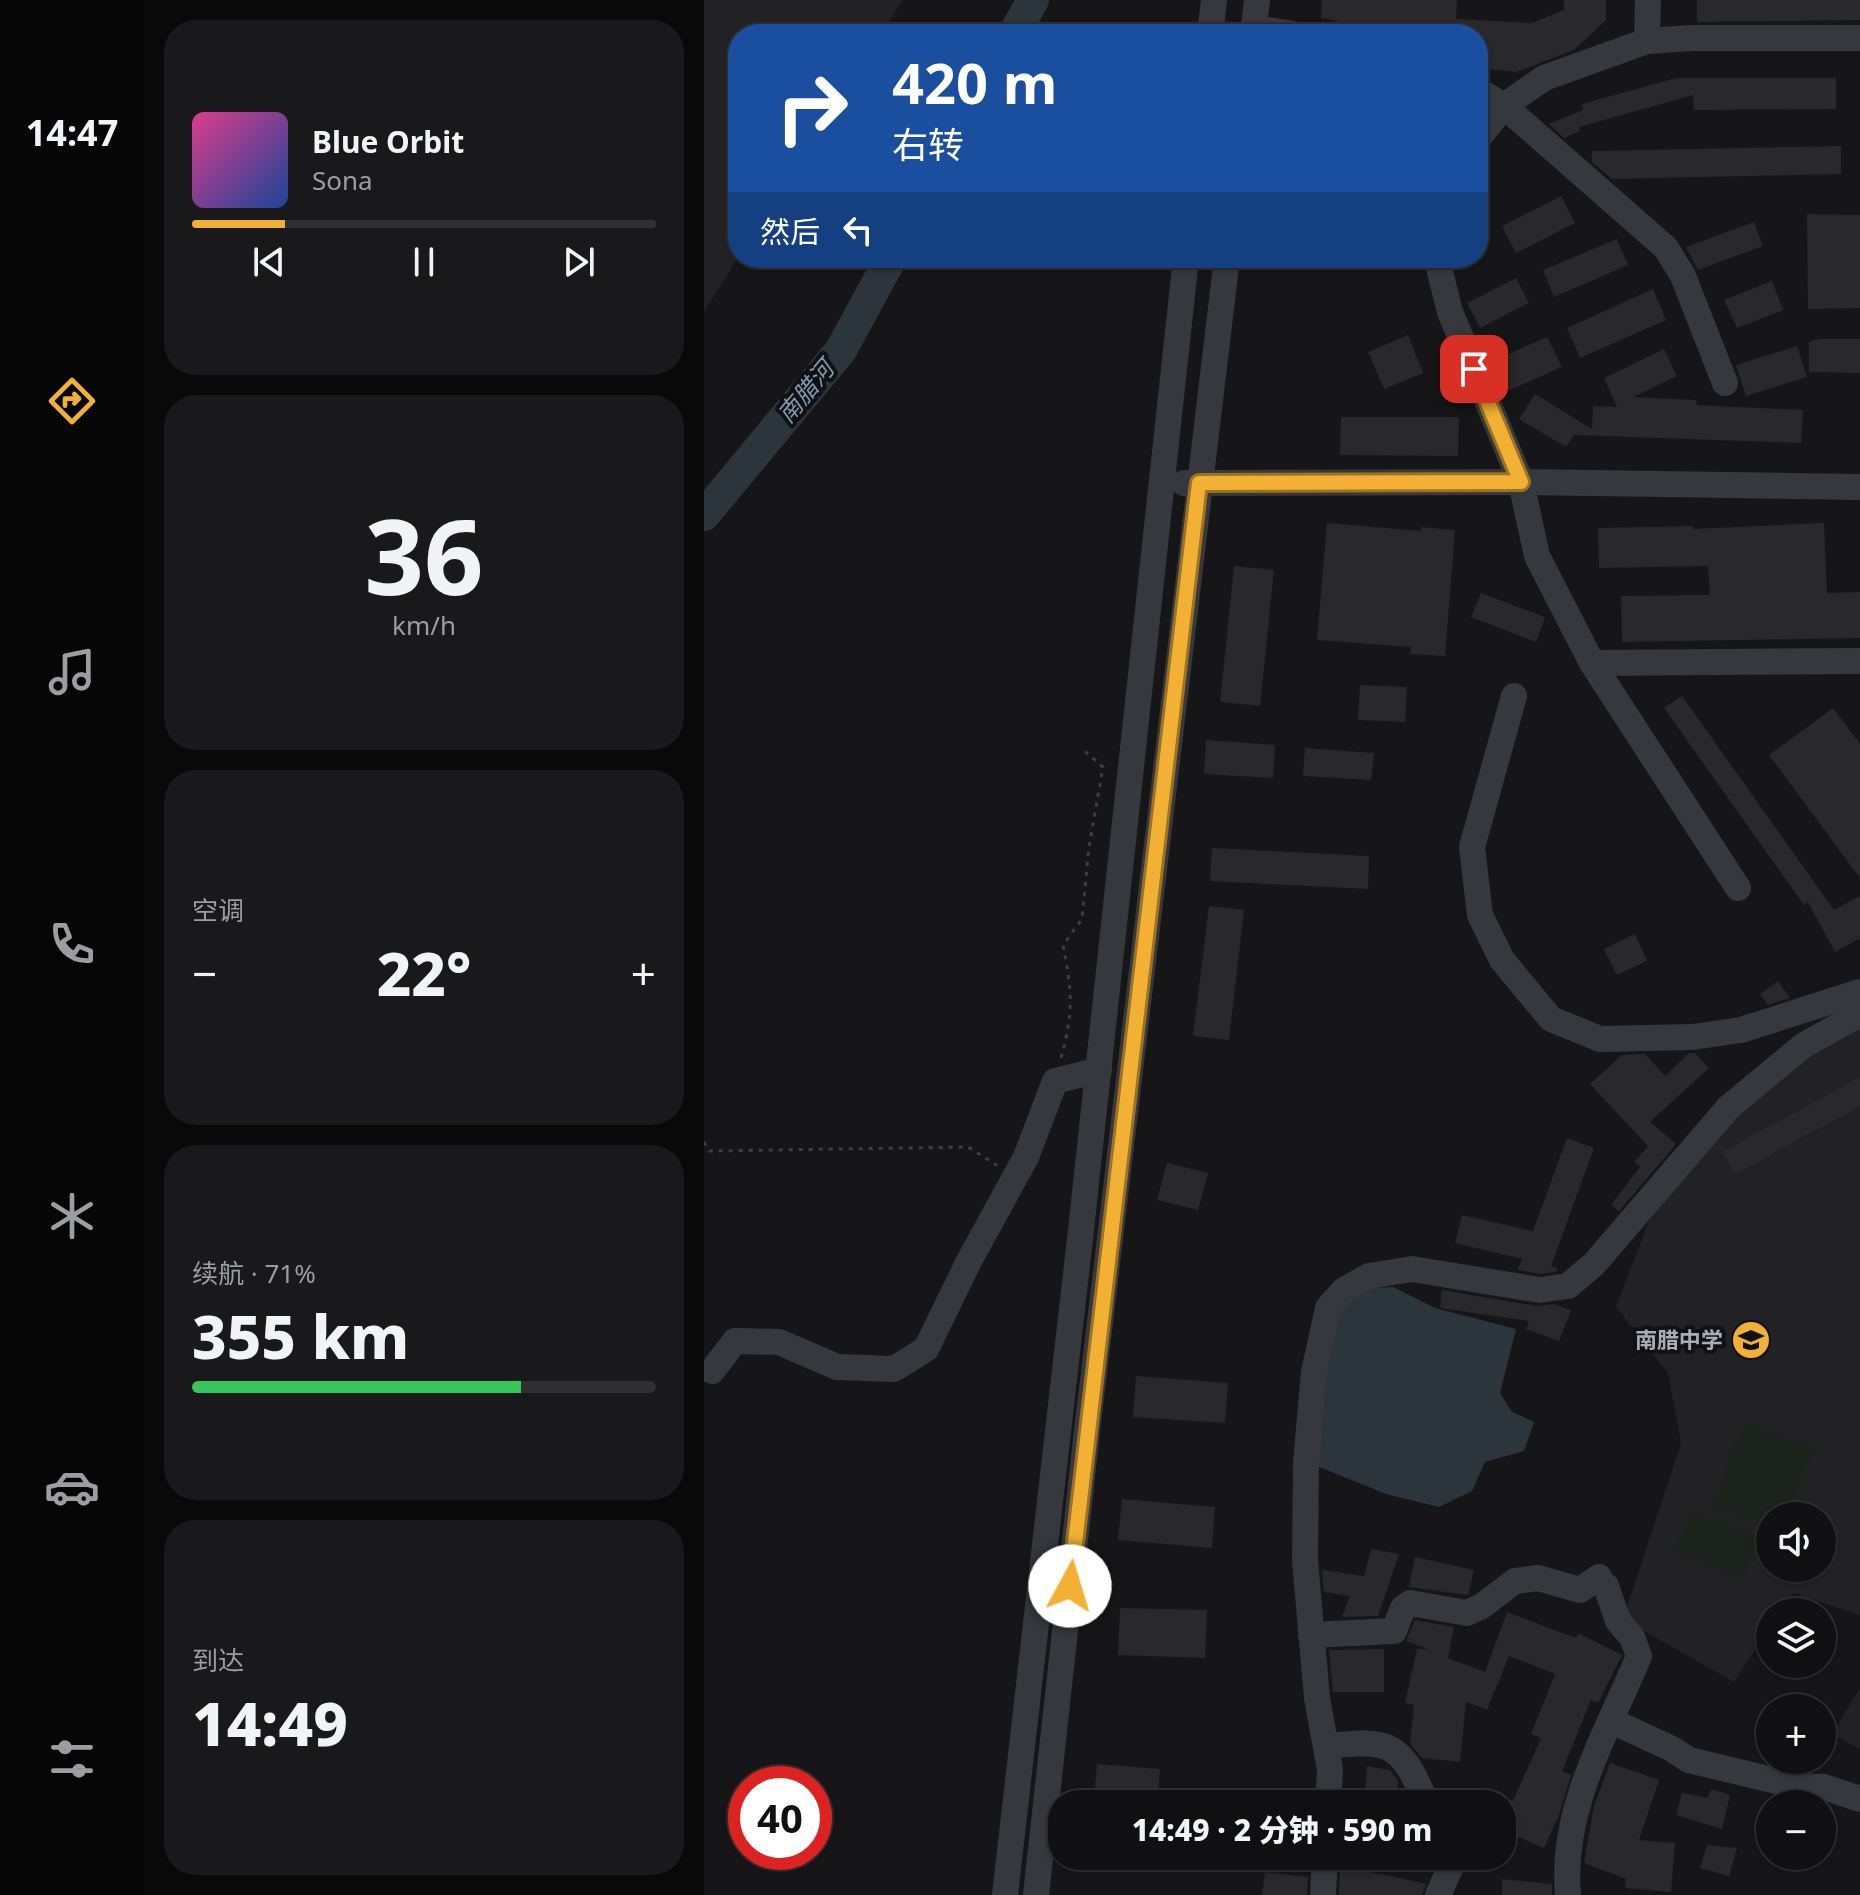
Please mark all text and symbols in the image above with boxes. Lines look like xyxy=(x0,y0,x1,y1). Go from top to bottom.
text: 420 m xyxy=(892,44,1057,120)
icon: right xyxy=(760,56,864,160)
text: 14:47 xyxy=(26,108,118,157)
text: 右转 xyxy=(892,120,964,169)
text: Blue Orbit xyxy=(312,121,464,162)
text: Sona xyxy=(312,162,373,198)
icon: left xyxy=(836,208,880,252)
text: 然后 xyxy=(760,211,820,252)
icon: previous xyxy=(247,240,291,284)
icon: pause xyxy=(402,240,446,284)
icon: next xyxy=(557,240,601,284)
pin xyxy=(1440,335,1508,403)
icon: arrive xyxy=(1452,347,1496,391)
water label: 南腊河 xyxy=(769,350,843,429)
icon: directions xyxy=(44,373,100,429)
text: 36 xyxy=(365,484,483,625)
text: km/h xyxy=(392,607,456,643)
icon: music xyxy=(44,644,100,700)
text: 空调 xyxy=(192,892,244,928)
icon: phone xyxy=(44,916,100,972)
text: 22° xyxy=(377,932,471,1014)
text: − xyxy=(192,943,217,1003)
text: + xyxy=(631,943,656,1003)
icon: climate xyxy=(44,1188,100,1244)
text: 续航 · 71% xyxy=(192,1255,316,1291)
text: 355 km xyxy=(192,1295,409,1377)
school or university icon: 南腊中学 xyxy=(1730,1319,1772,1361)
place label: 南腊中学 xyxy=(1635,1324,1723,1354)
icon: car xyxy=(44,1459,100,1515)
map controls xyxy=(1756,1502,1836,1870)
button: sound xyxy=(1756,1502,1836,1582)
position arrow xyxy=(1028,1544,1112,1628)
button: layers xyxy=(1756,1598,1836,1678)
text: 到达 xyxy=(192,1642,244,1678)
text: 14:49 xyxy=(192,1682,348,1764)
button: + xyxy=(1756,1694,1836,1774)
icon: filters xyxy=(44,1731,100,1787)
speed limit sign: 40 xyxy=(728,1766,832,1870)
button: − xyxy=(1756,1790,1836,1870)
text: 14:49 · 2 分钟 · 590 m xyxy=(1132,1809,1432,1850)

